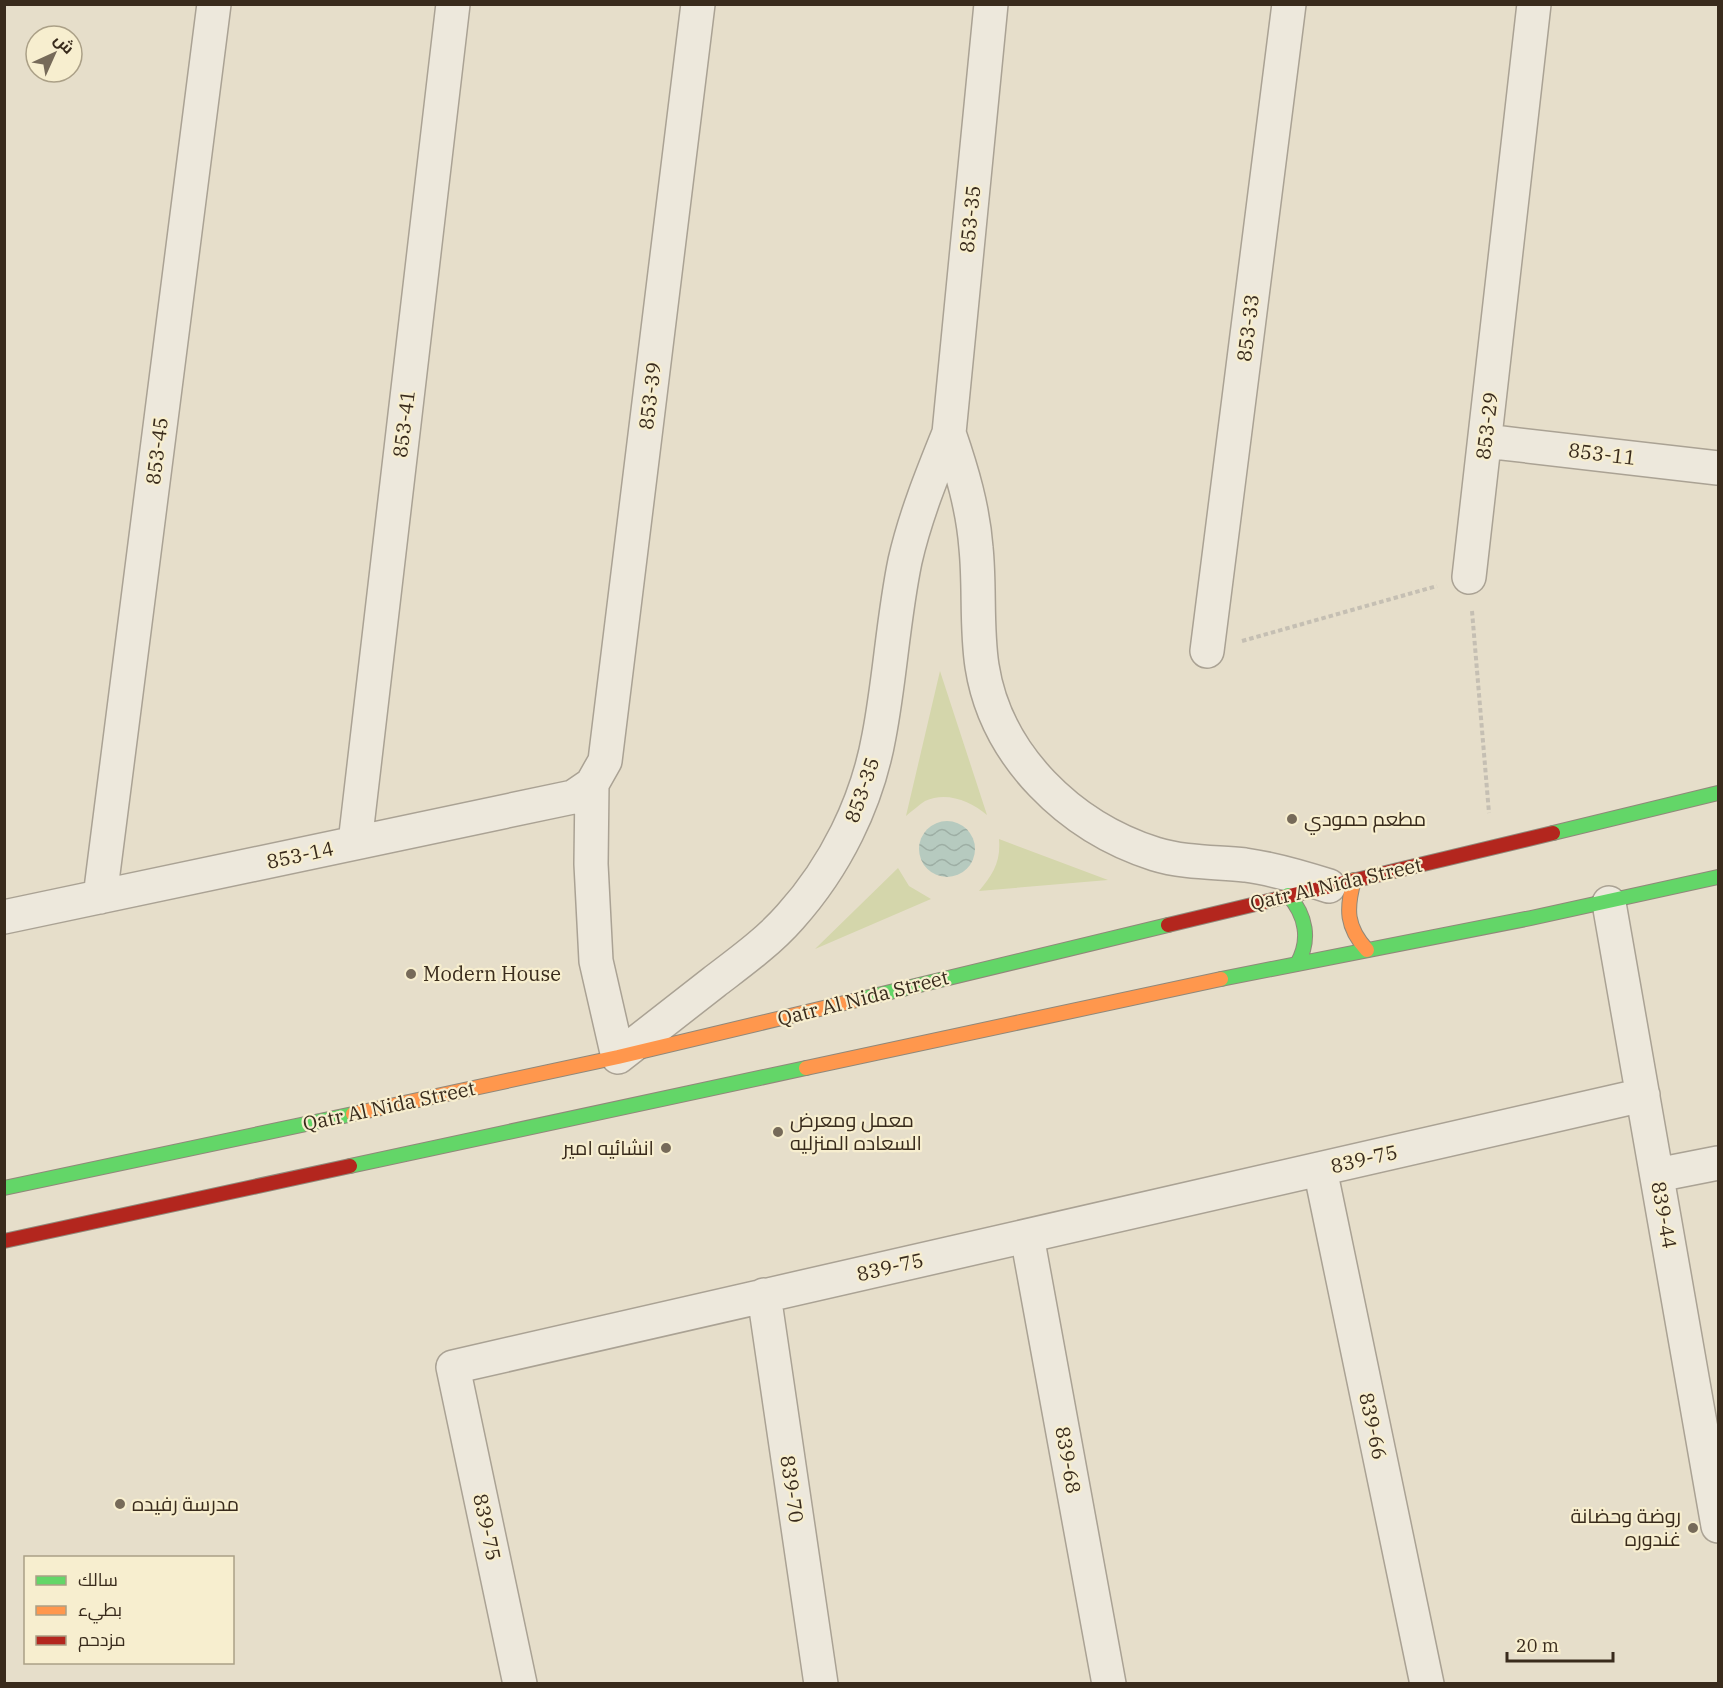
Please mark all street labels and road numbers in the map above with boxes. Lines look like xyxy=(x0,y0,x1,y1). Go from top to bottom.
street label: 853-35 xyxy=(953,184,986,254)
street label: 853-33 xyxy=(1230,293,1265,363)
street label: 853-39 xyxy=(632,361,667,431)
street label: 853-41 xyxy=(386,389,421,459)
street label: 853-29 xyxy=(1469,391,1504,461)
street label: 853-45 xyxy=(139,416,174,486)
street label: 853-11 xyxy=(1567,436,1637,471)
street label: 853-35 xyxy=(838,753,885,826)
street label: 853-14 xyxy=(264,834,336,875)
street label: Qatr Al Nida Street xyxy=(1247,851,1424,916)
street label: Qatr Al Nida Street xyxy=(774,963,951,1032)
street label: Qatr Al Nida Street xyxy=(300,1074,478,1137)
street label: 839-75 xyxy=(1328,1138,1400,1179)
street label: 839-44 xyxy=(1645,1179,1684,1251)
street label: 839-75 xyxy=(854,1246,926,1287)
street label: 839-66 xyxy=(1353,1390,1394,1462)
street label: 839-68 xyxy=(1049,1424,1088,1496)
street label: 839-70 xyxy=(774,1453,811,1524)
street label: 839-75 xyxy=(467,1491,508,1563)

